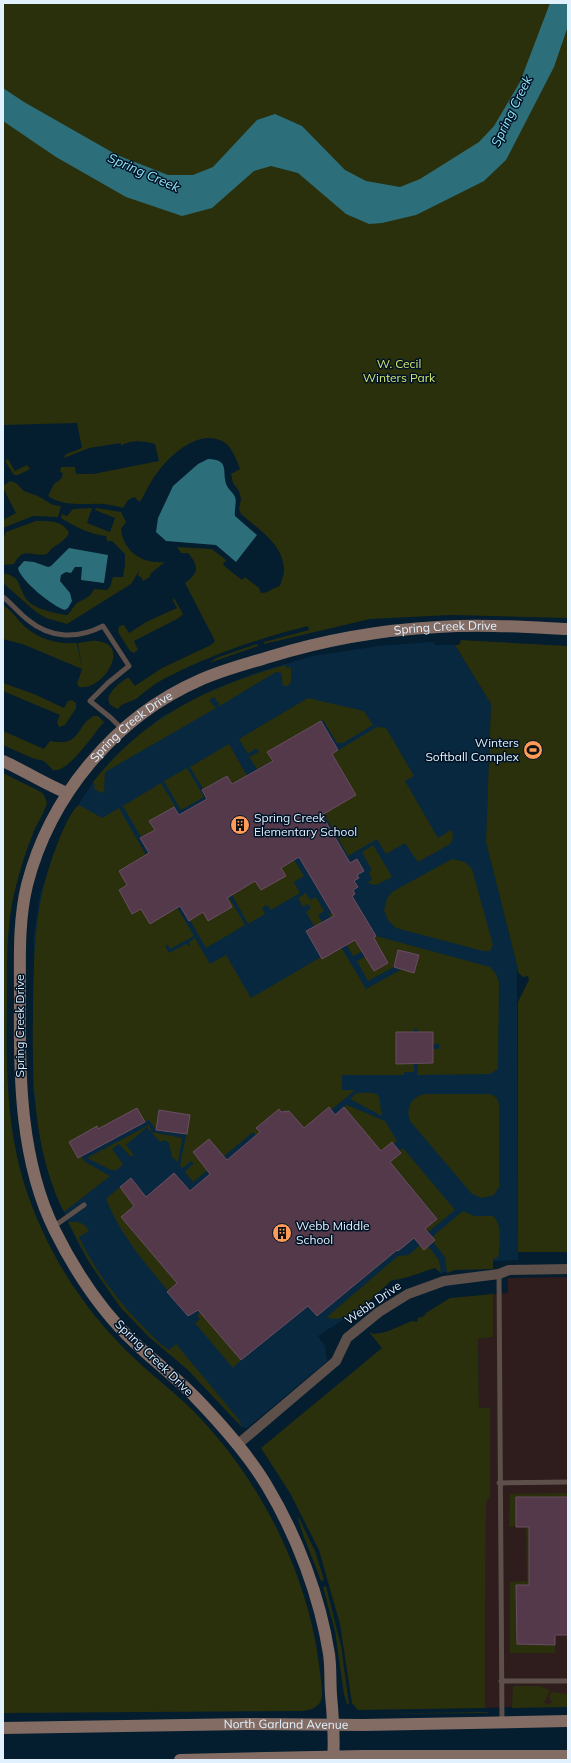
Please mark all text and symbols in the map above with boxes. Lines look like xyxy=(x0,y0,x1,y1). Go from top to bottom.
water label: Spring Creek xyxy=(487,73,535,149)
water label: Spring Creek xyxy=(106,149,183,195)
park label: W. Cecil Winters Park xyxy=(363,356,436,385)
street label: Spring Creek Drive xyxy=(393,618,497,638)
street label: Spring Creek Drive xyxy=(86,688,175,765)
place label: Winters Softball Complex xyxy=(425,735,520,764)
sports icon: Winters Softball Complex xyxy=(522,739,544,761)
place label: Spring Creek Elementary School xyxy=(254,810,357,839)
building icon: Spring Creek Elementary School xyxy=(229,814,251,836)
street label: Spring Creek Drive xyxy=(12,974,27,1078)
place label: Webb Middle School xyxy=(296,1218,370,1247)
building icon: Webb Middle School xyxy=(271,1222,293,1244)
street label: Webb Drive xyxy=(342,1278,404,1328)
street label: Spring Creek Drive xyxy=(112,1316,197,1399)
street label: North Garland Avenue xyxy=(224,1716,348,1732)

